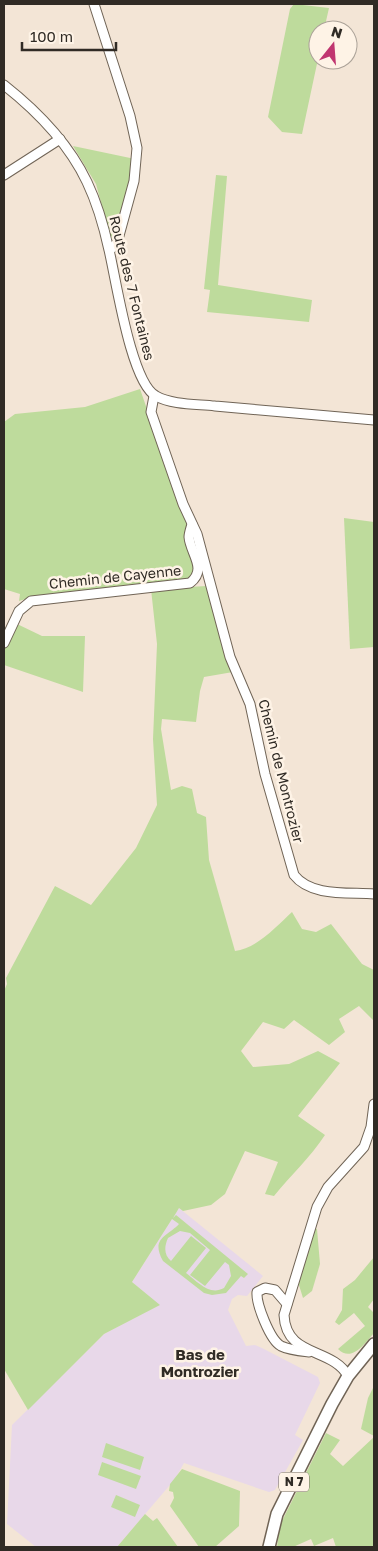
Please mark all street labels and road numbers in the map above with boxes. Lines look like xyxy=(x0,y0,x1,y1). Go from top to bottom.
street label: Route des 7 Fontaines xyxy=(106,214,159,362)
street label: Chemin de Cayenne xyxy=(48,561,182,592)
street label: Chemin de Montrozier xyxy=(255,697,308,845)
road number: N 7 xyxy=(279,1472,309,1491)

